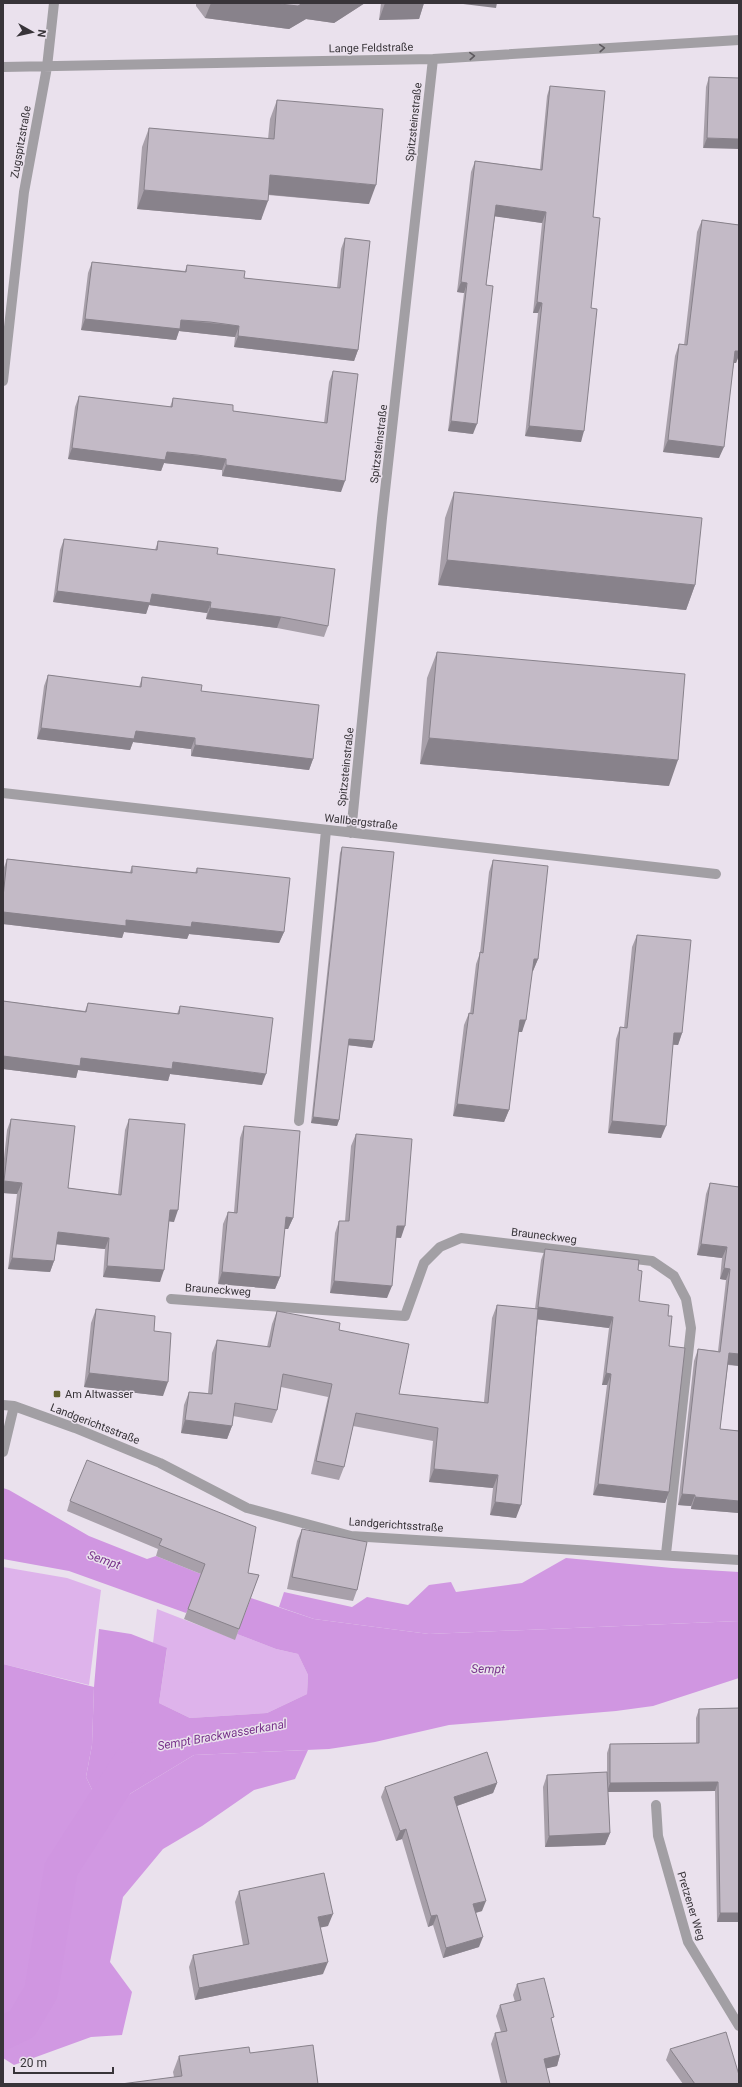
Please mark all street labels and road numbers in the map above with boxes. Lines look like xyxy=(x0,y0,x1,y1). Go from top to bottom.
street label: Lange Feldstraße xyxy=(329,41,414,55)
street label: Spitzsteinstraße xyxy=(403,82,425,162)
street label: Zugspitzstraße xyxy=(8,105,34,179)
street label: Spitzsteinstraße xyxy=(368,404,390,484)
street label: Spitzsteinstraße xyxy=(335,727,357,807)
street label: Wallbergstraße xyxy=(324,812,399,832)
street label: Brauneckweg xyxy=(510,1226,578,1246)
street label: Brauneckweg xyxy=(185,1281,251,1299)
street label: Landgerichtsstraße xyxy=(48,1401,142,1447)
street label: Landgerichtsstraße xyxy=(348,1515,444,1535)
street label: Pretzener Weg xyxy=(674,1870,708,1942)

